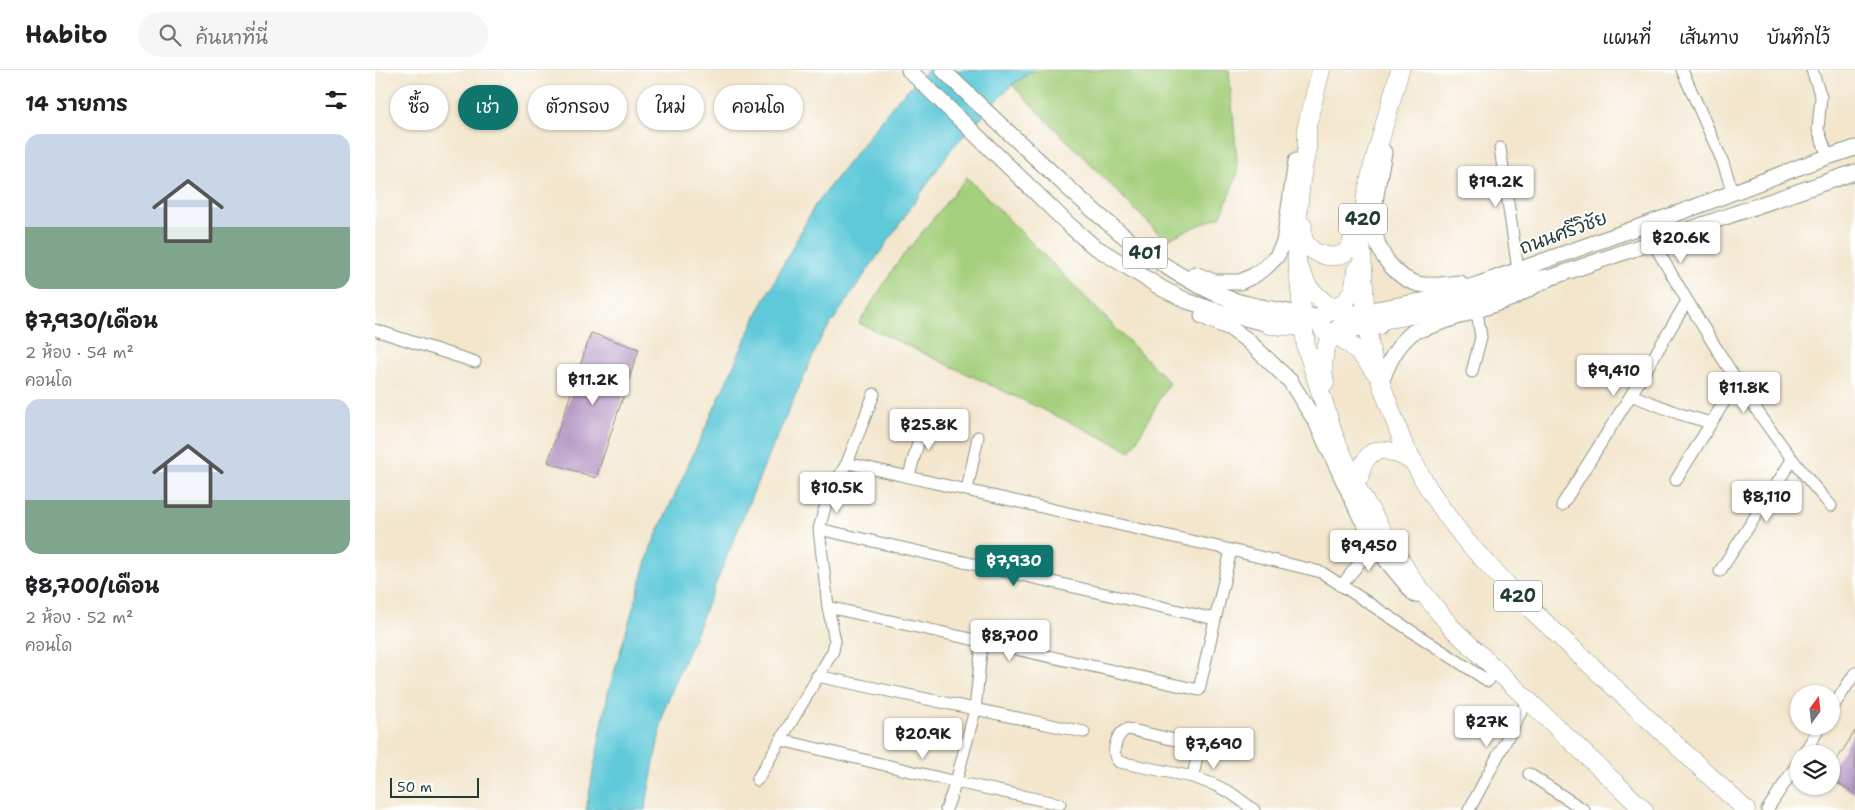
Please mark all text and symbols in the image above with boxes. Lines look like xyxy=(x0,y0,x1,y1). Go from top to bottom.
search box xyxy=(138,12,488,57)
text: Habito xyxy=(25,19,108,51)
icon: search xyxy=(156,21,184,49)
text: ค้นหาที่นี่ xyxy=(196,25,268,50)
text: แผนที่ xyxy=(1603,26,1651,50)
text: เส้นทาง xyxy=(1679,26,1739,50)
text: บันทึกไว้ xyxy=(1767,26,1830,50)
chip: ซื้อ xyxy=(390,85,448,130)
chip: เช่า xyxy=(458,85,518,130)
chip: ตัวกรอง xyxy=(528,85,627,130)
chip: ใหม่ xyxy=(637,85,704,130)
chip: คอนโด xyxy=(714,85,803,130)
icon: filters xyxy=(322,86,350,114)
text: 14 รายการ xyxy=(25,90,128,118)
icon: home xyxy=(143,166,233,256)
pin: ฿19.2K xyxy=(1455,166,1537,208)
text: ฿19.2K xyxy=(1469,171,1523,192)
road number: 420 xyxy=(1339,204,1387,234)
street label: ถนนศรีวิชัย xyxy=(1516,205,1611,260)
pin: ฿20.6K xyxy=(1640,222,1722,264)
text: ฿20.6K xyxy=(1652,227,1710,248)
road number: 401 xyxy=(1123,238,1167,268)
text: ฿7,930/เดือน xyxy=(25,307,158,335)
text: 2 ห้อง · 54 m² xyxy=(25,342,134,363)
pin: ฿9,410 xyxy=(1573,354,1655,397)
text: ฿9,410 xyxy=(1588,360,1640,381)
pin: ฿11.2K xyxy=(552,364,634,406)
text: ฿11.2K xyxy=(568,369,618,390)
text: คอนโด xyxy=(25,370,72,391)
pin: ฿11.8K xyxy=(1703,372,1785,414)
text: ฿11.8K xyxy=(1719,377,1769,398)
pin: ฿25.8K xyxy=(888,408,970,451)
text: ฿25.8K xyxy=(901,414,957,435)
icon: home xyxy=(143,431,233,521)
pin: ฿10.5K xyxy=(796,472,878,514)
text: ฿10.5K xyxy=(811,477,863,498)
pin: ฿8,110 xyxy=(1726,480,1808,523)
text: ฿8,110 xyxy=(1743,486,1791,507)
pin: ฿9,450 xyxy=(1328,530,1410,572)
text: ฿9,450 xyxy=(1341,535,1397,556)
pin: ฿7,930 xyxy=(973,544,1055,587)
text: ฿7,930 xyxy=(986,550,1042,571)
text: ฿8,700/เดือน xyxy=(25,572,160,600)
road number: 420 xyxy=(1494,581,1542,612)
text: 2 ห้อง · 52 m² xyxy=(25,607,133,628)
pin: ฿8,700 xyxy=(969,620,1051,662)
text: ฿8,700 xyxy=(982,625,1038,646)
text: คอนโด xyxy=(25,635,72,656)
north arrow xyxy=(1790,685,1840,735)
map controls xyxy=(1790,685,1840,795)
pin: ฿27K xyxy=(1457,706,1517,748)
text: ฿27K xyxy=(1466,711,1508,732)
pin: ฿20.9K xyxy=(882,718,964,760)
text: ฿20.9K xyxy=(895,723,951,744)
pin: ฿7,690 xyxy=(1173,728,1255,770)
text: ฿7,690 xyxy=(1186,733,1242,754)
button: layers xyxy=(1790,745,1840,795)
scale bar xyxy=(390,775,479,798)
text: 50 m xyxy=(397,778,432,796)

